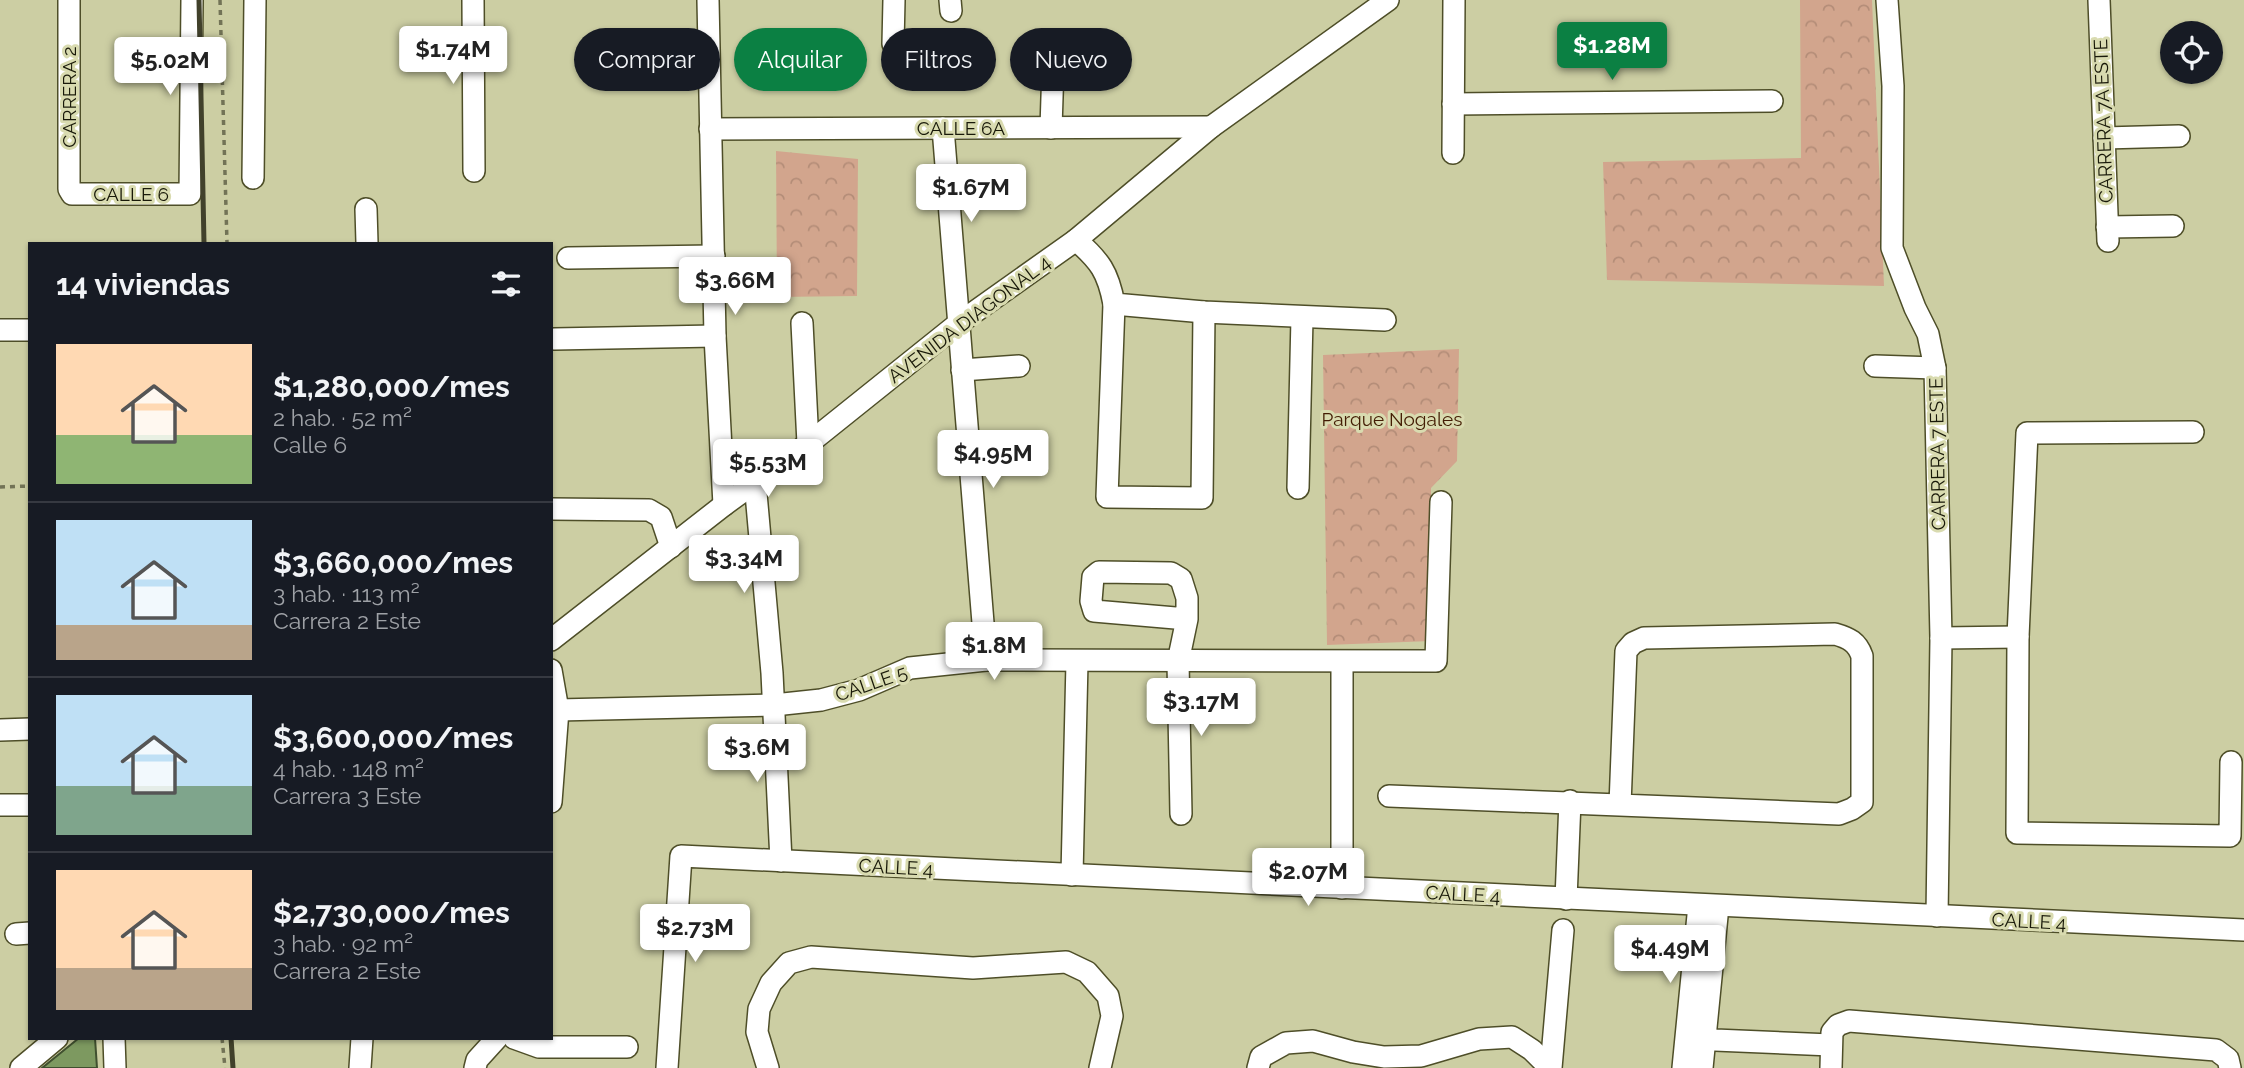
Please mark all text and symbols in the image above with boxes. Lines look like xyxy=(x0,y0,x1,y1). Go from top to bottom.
map controls xyxy=(2160,21,2223,84)
button: locate xyxy=(2160,21,2223,84)
pin: $1.28M xyxy=(1555,22,1669,82)
pin: $1.74M xyxy=(396,27,510,86)
chip: Comprar xyxy=(574,28,720,91)
chip: Alquilar xyxy=(734,28,867,91)
chip: Filtros xyxy=(881,28,996,91)
chip: Nuevo xyxy=(1010,28,1132,91)
text: $1.28M xyxy=(1573,31,1651,58)
text: $1.74M xyxy=(415,35,491,62)
pin: $5.02M xyxy=(113,38,227,97)
street label: CARRERA 7A ESTE xyxy=(2089,39,2117,203)
street label: CARRERA 2 xyxy=(58,46,80,148)
text: $5.02M xyxy=(130,46,210,73)
street label: CALLE 6A xyxy=(917,117,1005,139)
pin: $1.67M xyxy=(914,164,1028,224)
text: $1.67M xyxy=(932,173,1010,200)
street label: CALLE 6 xyxy=(93,183,169,205)
street label: AVENIDA DIAGONAL 4 xyxy=(883,251,1055,387)
pin: $3.66M xyxy=(678,258,792,317)
icon: filters xyxy=(487,265,525,303)
text: $3.66M xyxy=(695,266,775,293)
text: 14 viviendas xyxy=(56,267,230,302)
text: $1,280,000/mes xyxy=(273,369,510,404)
icon: home xyxy=(112,372,196,456)
street label: CARRERA 7 ESTE xyxy=(1925,377,1949,531)
text: 2 hab. · 52 m² xyxy=(273,404,412,431)
park label: Parque Nogales xyxy=(1322,408,1462,430)
pin: $4.95M xyxy=(936,430,1050,490)
text: Calle 6 xyxy=(273,431,347,458)
text: $4.95M xyxy=(953,439,1033,466)
pin: $5.53M xyxy=(711,440,825,499)
text: $5.53M xyxy=(729,448,807,475)
pin: $3.34M xyxy=(687,536,801,595)
text: $3.34M xyxy=(705,544,783,571)
text: $3,660,000/mes xyxy=(273,545,513,580)
icon: home xyxy=(112,548,196,632)
text: 3 hab. · 113 m² xyxy=(273,580,420,607)
text: Carrera 2 Este xyxy=(273,607,421,634)
pin: $1.8M xyxy=(945,622,1043,682)
text: $1.8M xyxy=(962,631,1026,658)
street label: CALLE 5 xyxy=(832,660,910,706)
pin: $3.17M xyxy=(1144,678,1258,738)
text: $3.17M xyxy=(1163,687,1239,714)
text: $3,600,000/mes xyxy=(273,720,513,755)
icon: home xyxy=(112,723,196,807)
pin: $3.6M xyxy=(708,724,806,784)
text: $3.6M xyxy=(724,733,790,760)
text: 4 hab. · 148 m² xyxy=(273,755,424,782)
text: Carrera 3 Este xyxy=(273,782,421,809)
pin: $2.07M xyxy=(1251,848,1365,908)
street label: CALLE 4 xyxy=(858,854,934,880)
text: $2.07M xyxy=(1268,857,1348,884)
street label: CALLE 4 xyxy=(1425,881,1501,907)
text: $2,730,000/mes xyxy=(273,895,510,930)
icon: home xyxy=(112,898,196,982)
pin: $2.73M xyxy=(638,904,752,964)
street label: CALLE 4 xyxy=(1991,908,2067,934)
text: $2.73M xyxy=(656,913,734,940)
pin: $4.49M xyxy=(1613,926,1727,985)
text: 3 hab. · 92 m² xyxy=(273,930,413,957)
text: $4.49M xyxy=(1630,934,1710,961)
text: Carrera 2 Este xyxy=(273,957,421,984)

